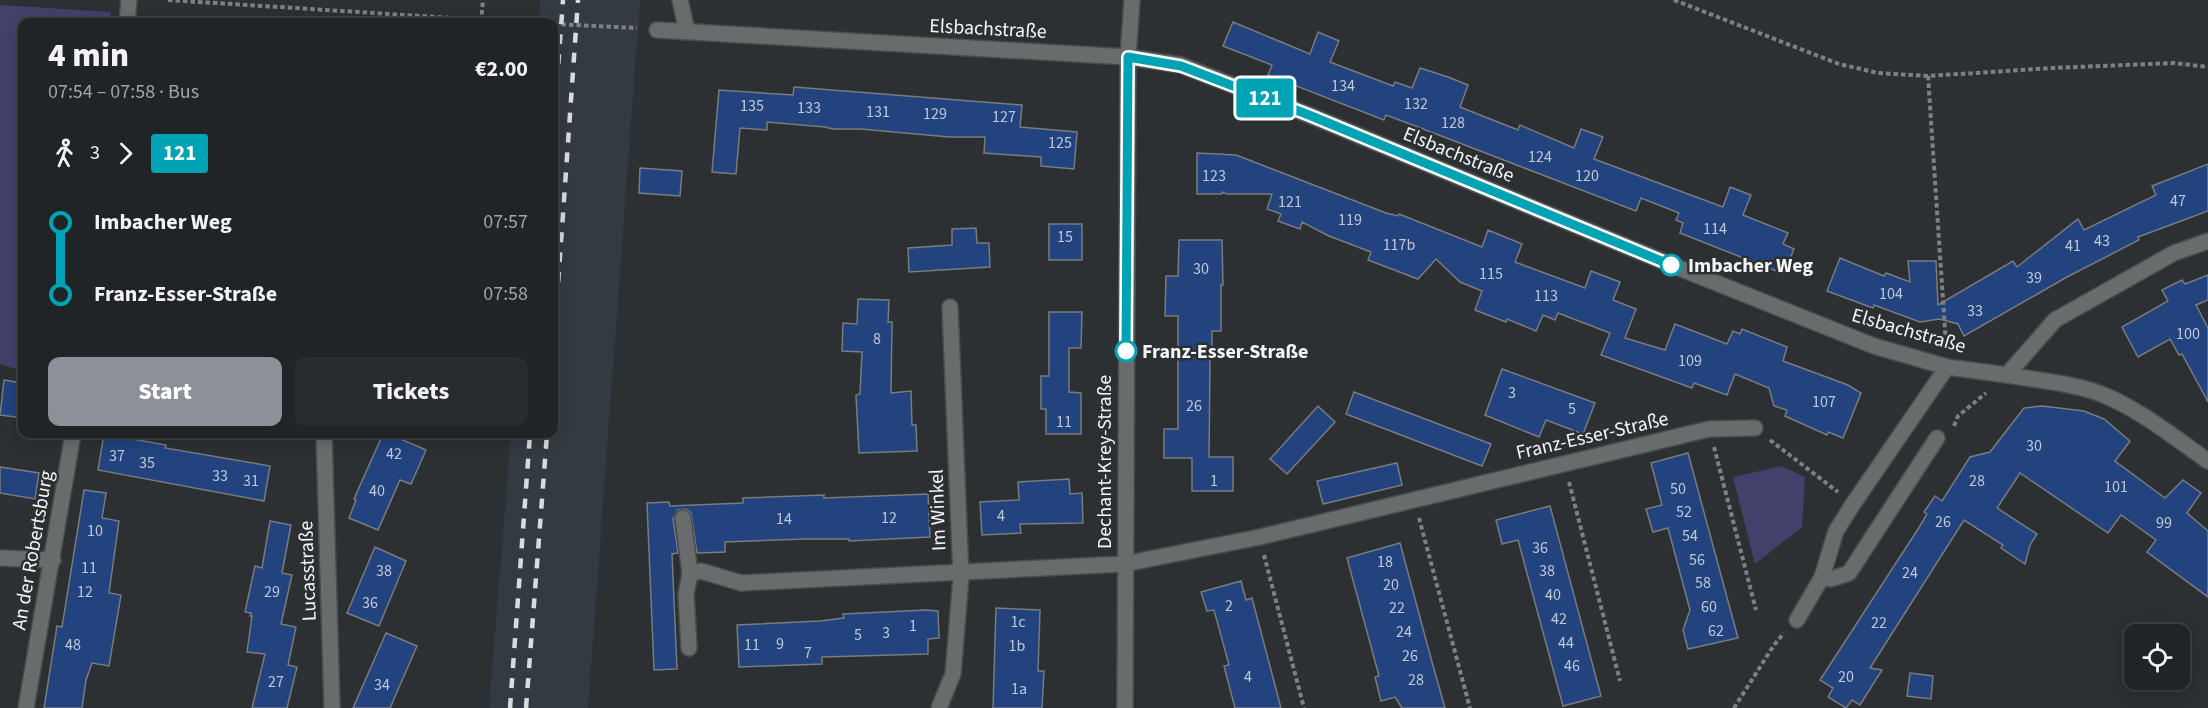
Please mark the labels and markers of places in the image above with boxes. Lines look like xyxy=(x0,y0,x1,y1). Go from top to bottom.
place label: Imbacher Weg xyxy=(1688,252,1813,280)
marker: Imbacher Weg xyxy=(1660,254,1682,276)
place label: Franz-Esser-Straße xyxy=(1142,338,1308,366)
marker: Franz-Esser-Straße xyxy=(1115,340,1137,362)

